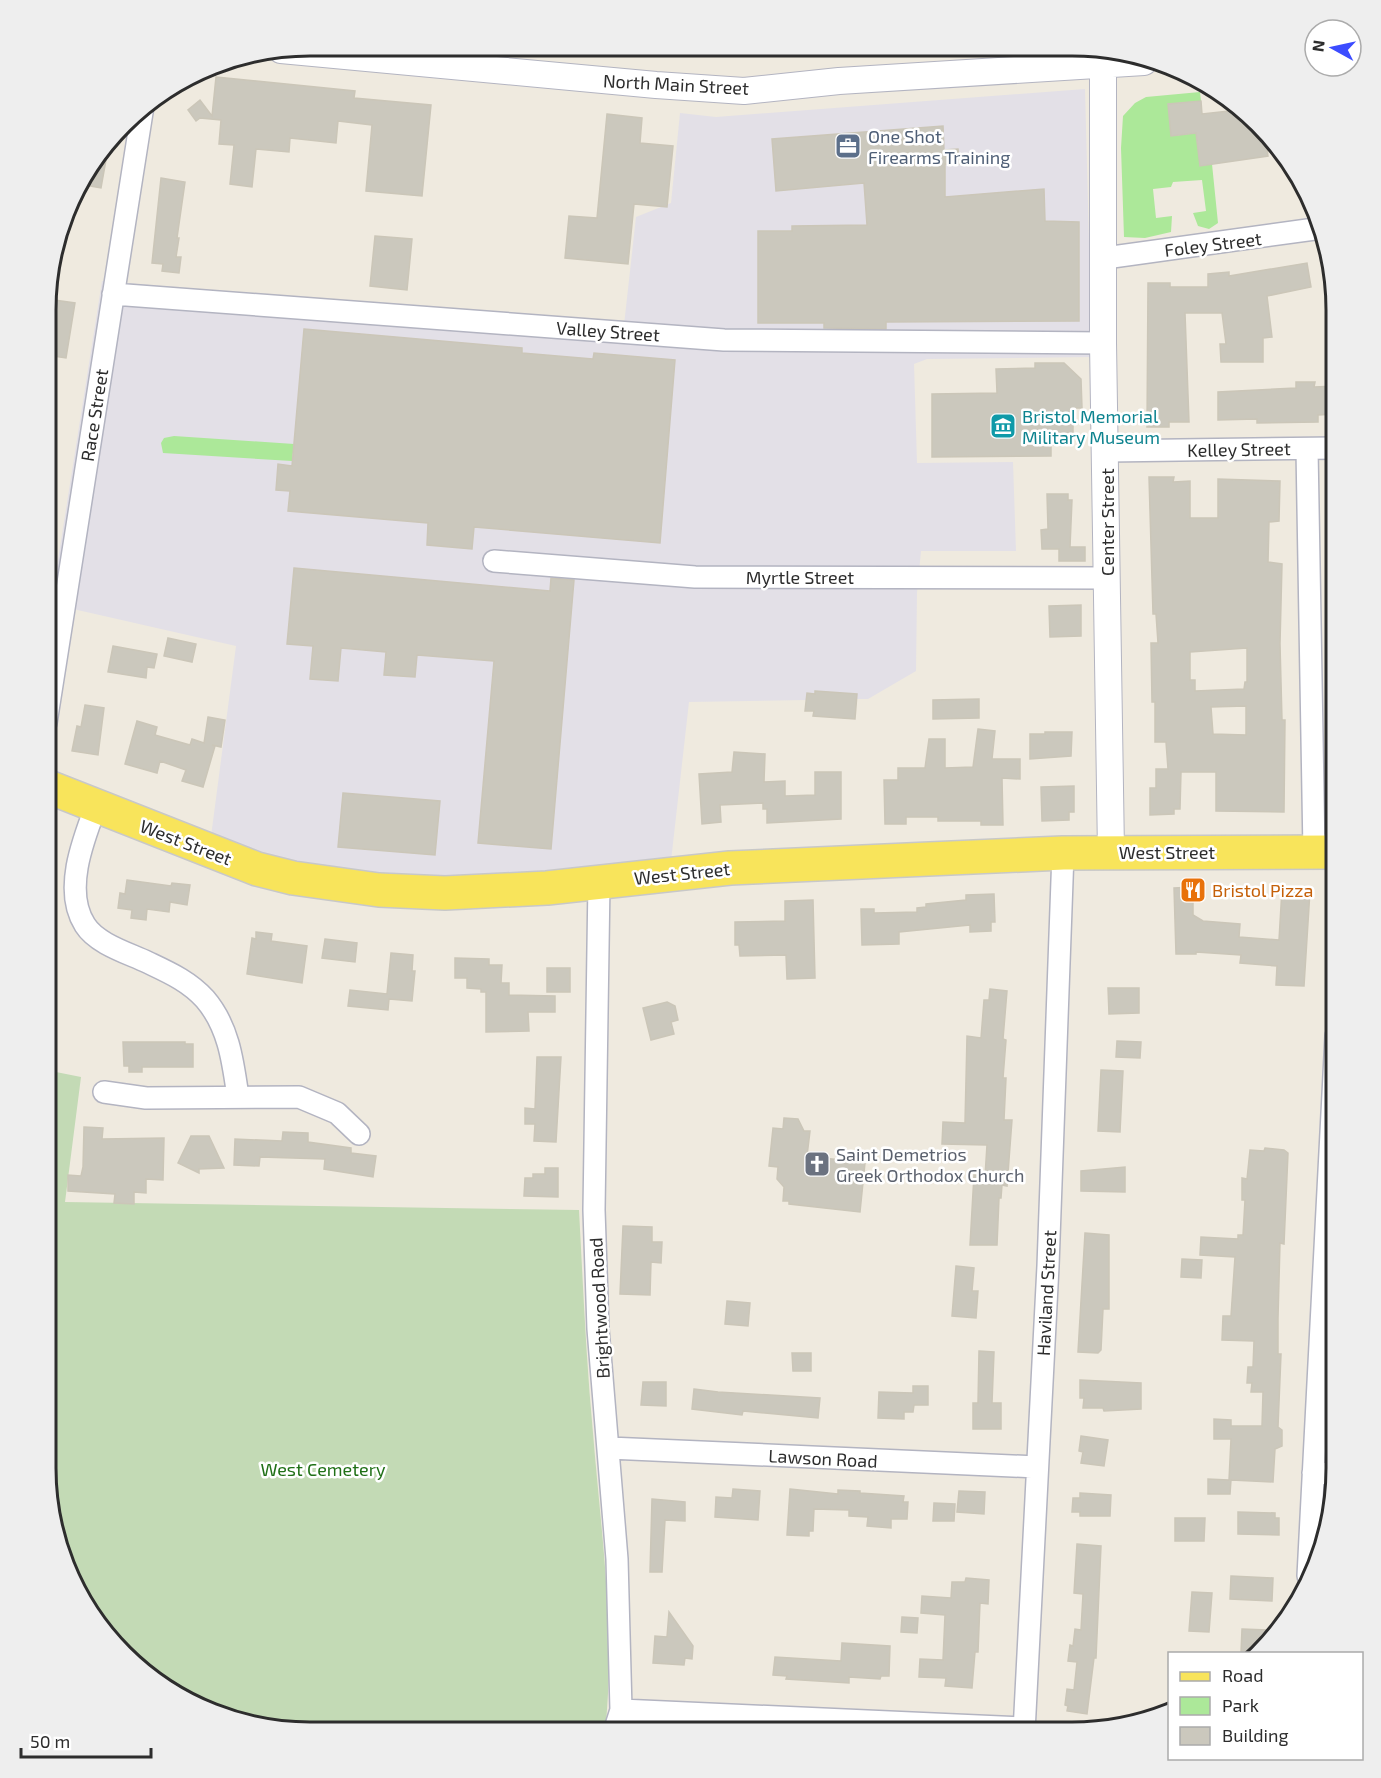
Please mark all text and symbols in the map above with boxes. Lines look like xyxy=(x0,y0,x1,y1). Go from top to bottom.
north arrow xyxy=(1303,18,1363,78)
text: N xyxy=(1307,39,1328,53)
street label: North Main Street xyxy=(602,69,750,99)
place label: One Shot Firearms Training xyxy=(868,125,1010,168)
office icon: One Shot Firearms Training xyxy=(833,131,863,161)
street label: Foley Street xyxy=(1163,227,1263,261)
street label: Valley Street xyxy=(555,316,661,346)
street label: Race Street xyxy=(76,367,112,463)
place label: Bristol Memorial Military Museum xyxy=(1022,405,1160,448)
museum icon: Bristol Memorial Military Museum xyxy=(988,411,1018,441)
street label: Kelley Street xyxy=(1187,437,1291,461)
street label: Center Street xyxy=(1096,468,1118,576)
street label: Myrtle Street xyxy=(746,566,854,588)
street label: West Street xyxy=(137,814,235,870)
street label: West Street xyxy=(1119,841,1215,863)
street label: West Street xyxy=(633,857,731,889)
restaurant icon: Bristol Pizza xyxy=(1178,875,1208,905)
place label: Bristol Pizza xyxy=(1212,879,1313,901)
place label: Saint Demetrios Greek Orthodox Church xyxy=(836,1143,1024,1186)
church icon: Saint Demetrios Greek Orthodox Church xyxy=(802,1149,832,1179)
street label: Haviland Street xyxy=(1032,1229,1060,1356)
street label: Brightwood Road xyxy=(584,1237,614,1379)
street label: Lawson Road xyxy=(768,1444,878,1472)
park label: West Cemetery xyxy=(260,1458,386,1480)
legend xyxy=(1168,1652,1363,1760)
text: Road xyxy=(1222,1664,1263,1686)
text: Park xyxy=(1222,1694,1259,1716)
scale bar xyxy=(21,1721,152,1759)
text: Building xyxy=(1222,1724,1289,1746)
text: 50 m xyxy=(30,1730,70,1752)

